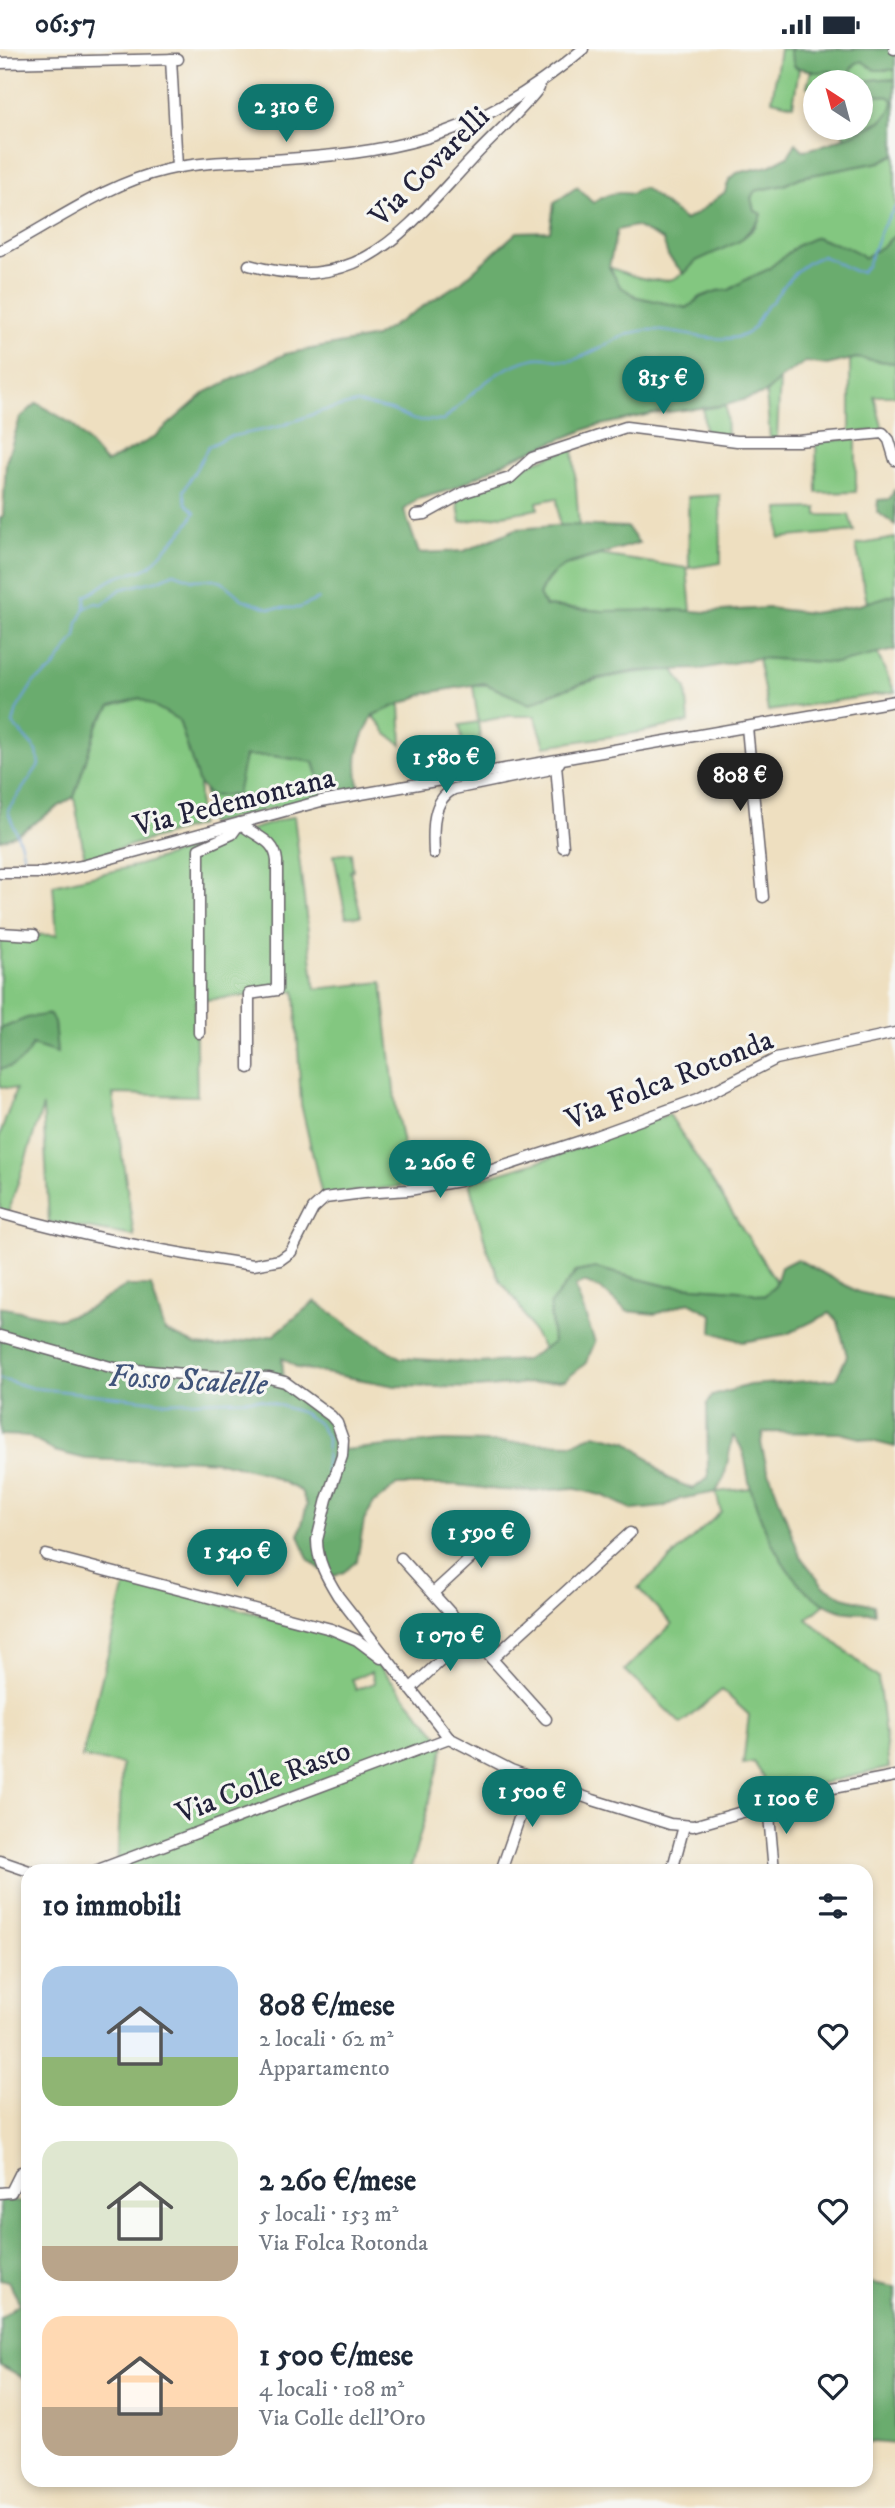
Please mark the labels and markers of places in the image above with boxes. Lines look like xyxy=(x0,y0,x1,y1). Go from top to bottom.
pin: 2 310 € xyxy=(221,85,351,144)
pin: 815 € xyxy=(614,357,712,416)
pin: 1 580 € xyxy=(381,735,511,795)
pin: 808 € xyxy=(691,753,789,813)
pin: 2 260 € xyxy=(375,1141,505,1200)
pin: 1 590 € xyxy=(416,1511,546,1570)
pin: 1 540 € xyxy=(172,1529,302,1589)
pin: 1 070 € xyxy=(385,1613,515,1673)
pin: 1 500 € xyxy=(467,1769,597,1829)
pin: 1 100 € xyxy=(721,1777,851,1836)

